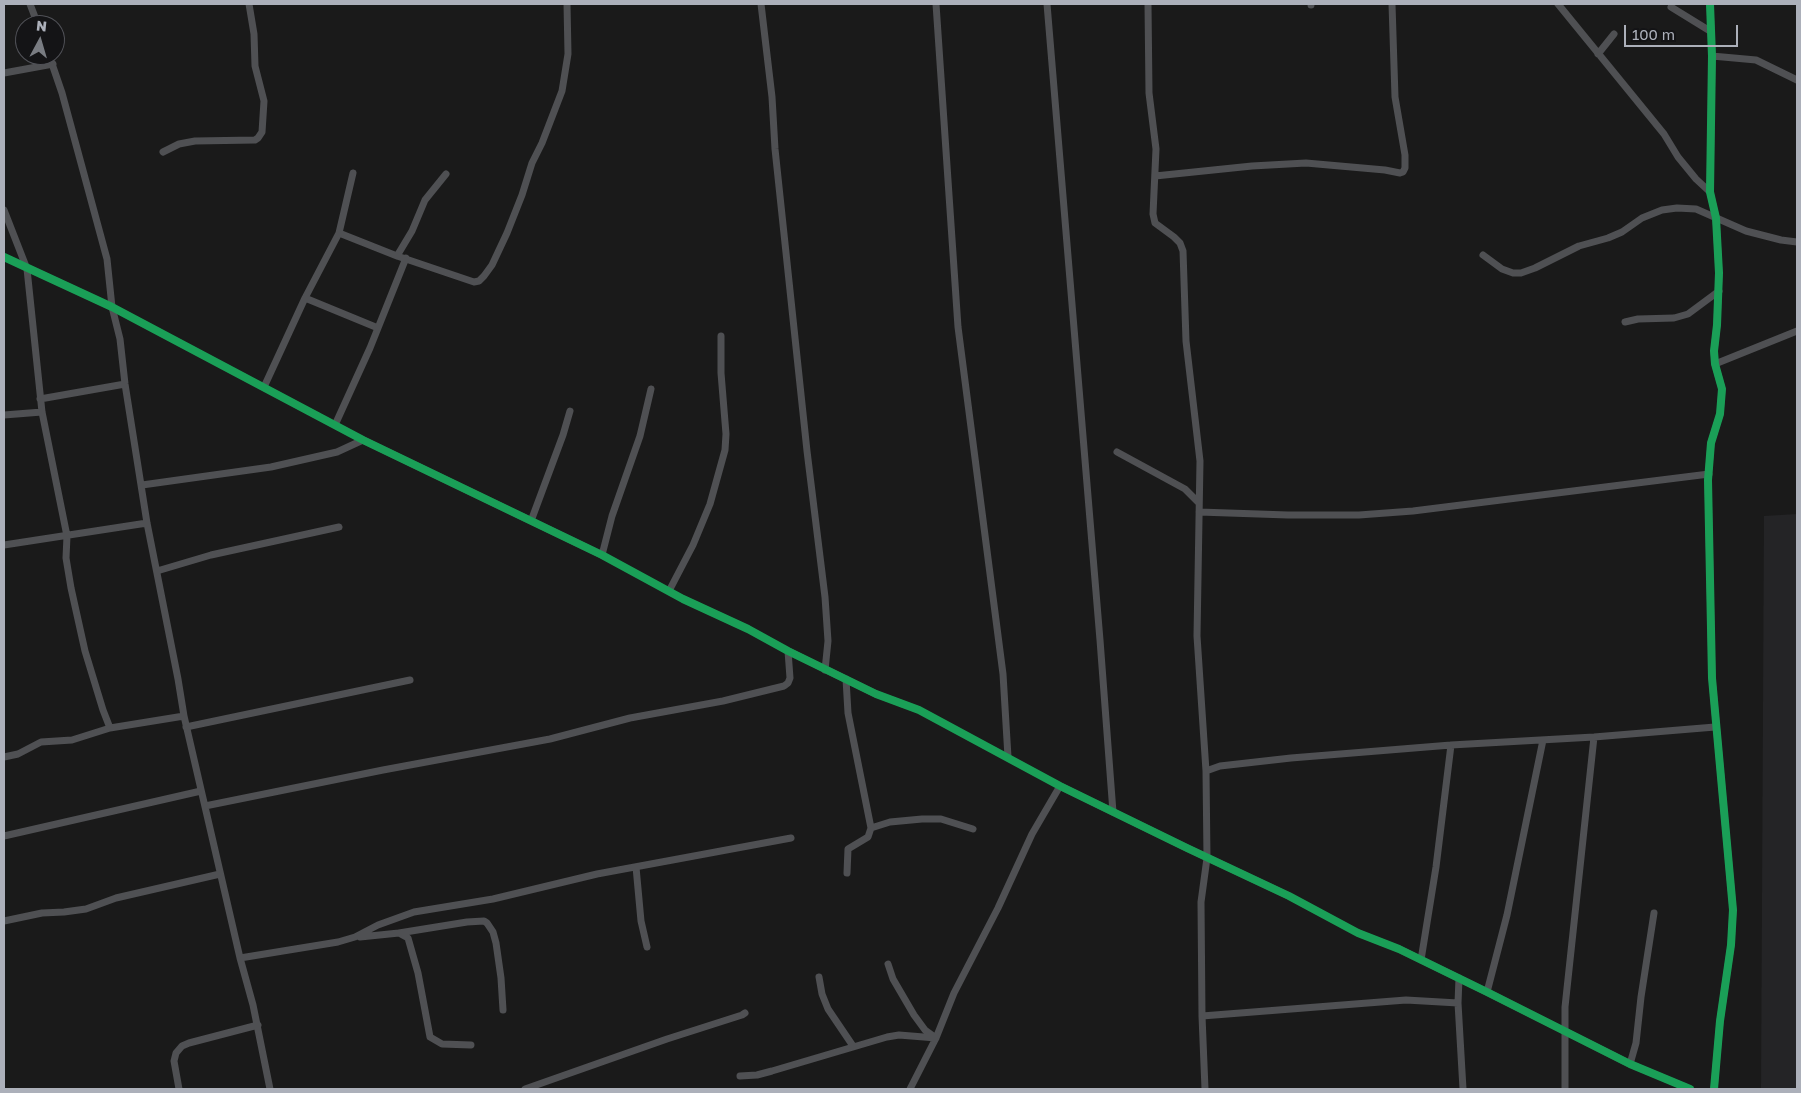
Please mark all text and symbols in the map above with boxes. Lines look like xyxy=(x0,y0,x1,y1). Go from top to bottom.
north arrow xyxy=(15,15,65,65)
scale bar xyxy=(1626,15,1740,47)
text: N xyxy=(35,17,48,35)
text: 100 m xyxy=(1632,25,1675,43)

